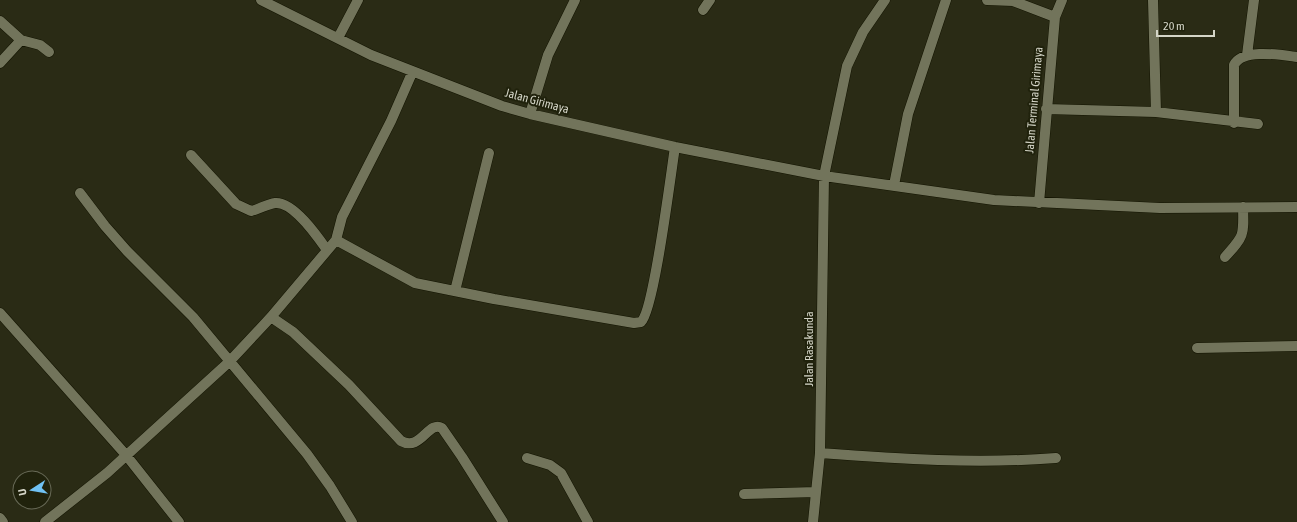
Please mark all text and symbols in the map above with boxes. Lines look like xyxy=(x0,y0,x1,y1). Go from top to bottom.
scale bar xyxy=(1157,12,1214,38)
text: 20 m xyxy=(1163,19,1185,33)
street label: Jalan Terminal Girimaya xyxy=(1022,46,1046,154)
street label: Jalan Girimaya xyxy=(503,86,571,116)
street label: Jalan Rasakunda xyxy=(802,311,816,387)
north arrow xyxy=(12,470,52,510)
text: U xyxy=(16,488,29,497)

